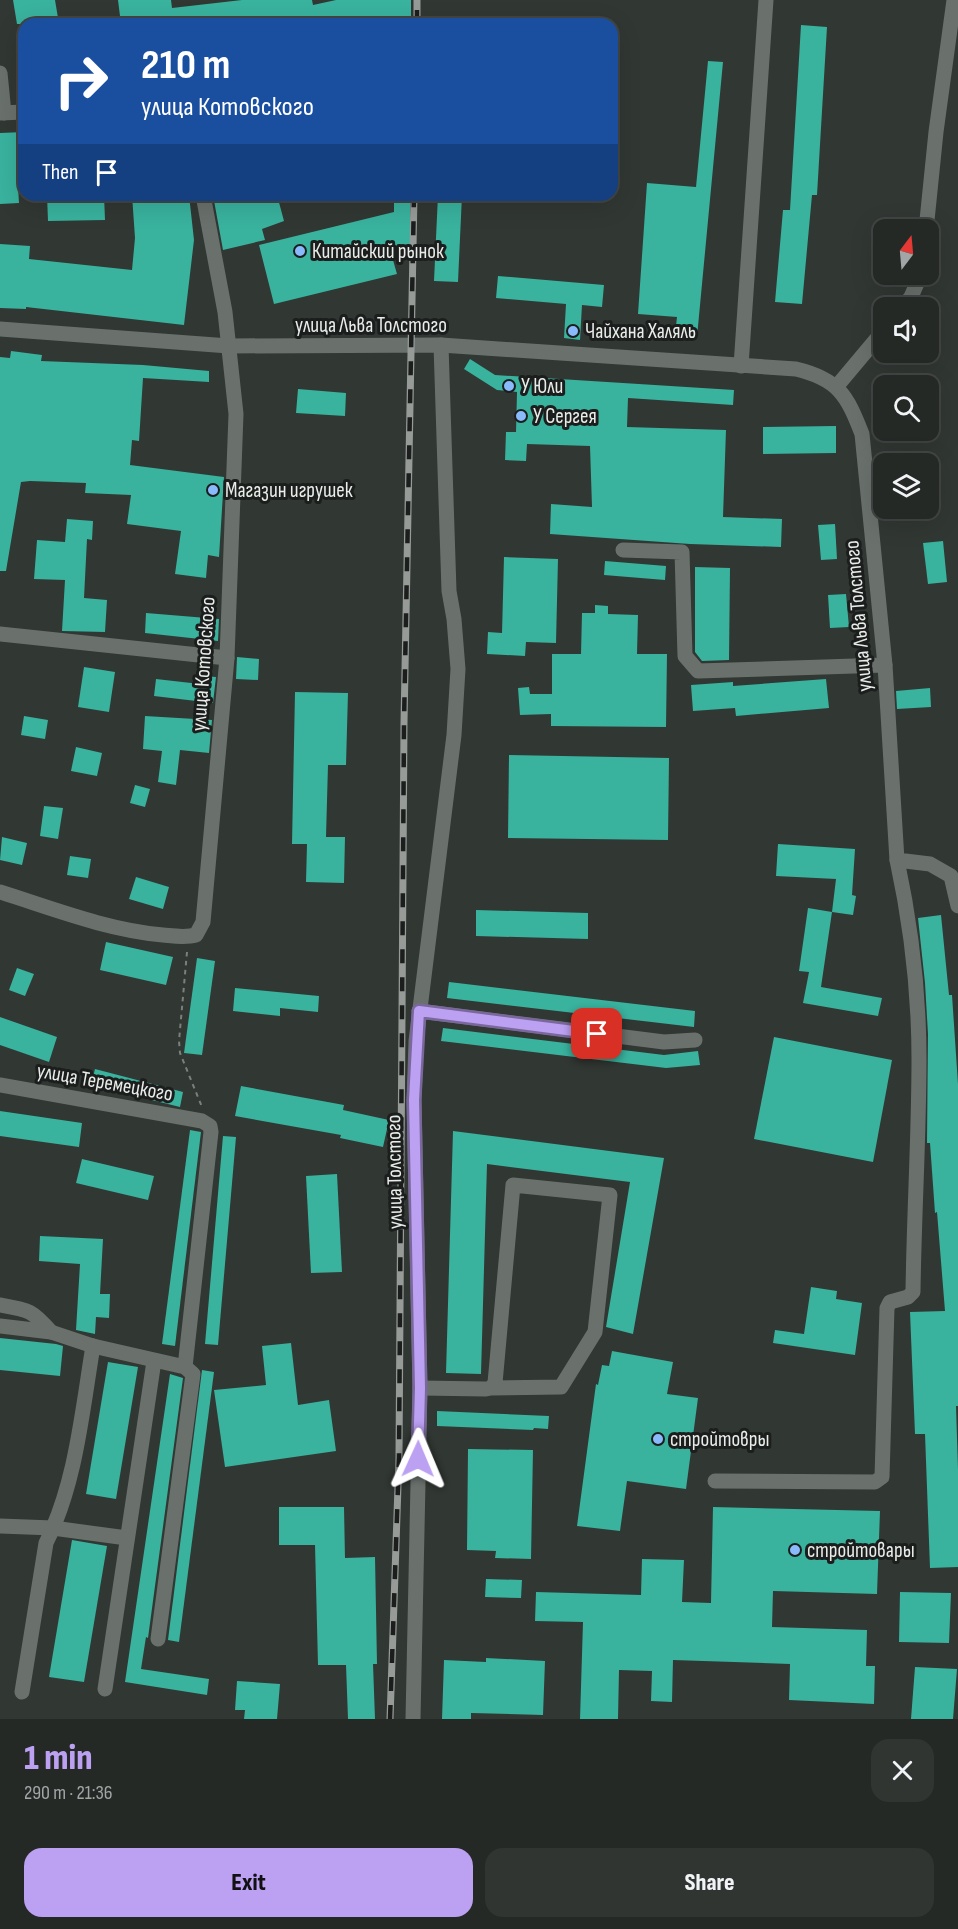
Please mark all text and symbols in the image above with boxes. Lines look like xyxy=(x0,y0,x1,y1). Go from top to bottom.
text: 210 m xyxy=(141,40,230,91)
icon: right xyxy=(42,42,120,120)
text: улица Котовского xyxy=(141,91,314,123)
icon: arrive xyxy=(90,156,123,189)
text: Then xyxy=(42,159,78,186)
north arrow xyxy=(873,219,939,285)
map controls xyxy=(873,219,939,519)
place label: Китайский рынок xyxy=(312,239,444,264)
marker: Китайский рынок xyxy=(293,244,307,258)
button: sound xyxy=(873,297,939,363)
street label: улица Льва Толстого xyxy=(295,313,447,338)
place label: Чайхана Халяль xyxy=(585,319,696,344)
marker: Чайхана Халяль xyxy=(566,324,580,338)
place label: У Юли xyxy=(521,374,563,399)
button: search xyxy=(873,375,939,441)
marker: У Юли xyxy=(502,379,516,393)
place label: У Сергея xyxy=(533,404,597,429)
marker: У Сергея xyxy=(514,409,528,423)
button: layers xyxy=(873,453,939,519)
place label: Магазин игрушек xyxy=(225,478,353,503)
marker: Магазин игрушек xyxy=(206,483,220,497)
street label: улица Льва Толстого xyxy=(839,539,878,693)
street label: улица Котовского xyxy=(186,596,221,732)
pin xyxy=(571,1008,622,1059)
icon: arrive xyxy=(580,1017,613,1050)
street label: улица Теремецкого xyxy=(35,1058,175,1107)
street label: улица Толстого xyxy=(381,1115,408,1229)
position arrow xyxy=(386,1427,450,1491)
place label: стройтовры xyxy=(670,1427,770,1452)
marker: стройтовры xyxy=(651,1432,665,1446)
place label: стройтовары xyxy=(807,1538,915,1563)
marker: стройтовары xyxy=(788,1543,802,1557)
text: 1 min xyxy=(24,1737,92,1780)
button: close xyxy=(871,1739,934,1802)
text: 290 m · 21:36 xyxy=(24,1781,113,1805)
button: Exit xyxy=(24,1848,473,1917)
button: Share xyxy=(485,1848,934,1917)

